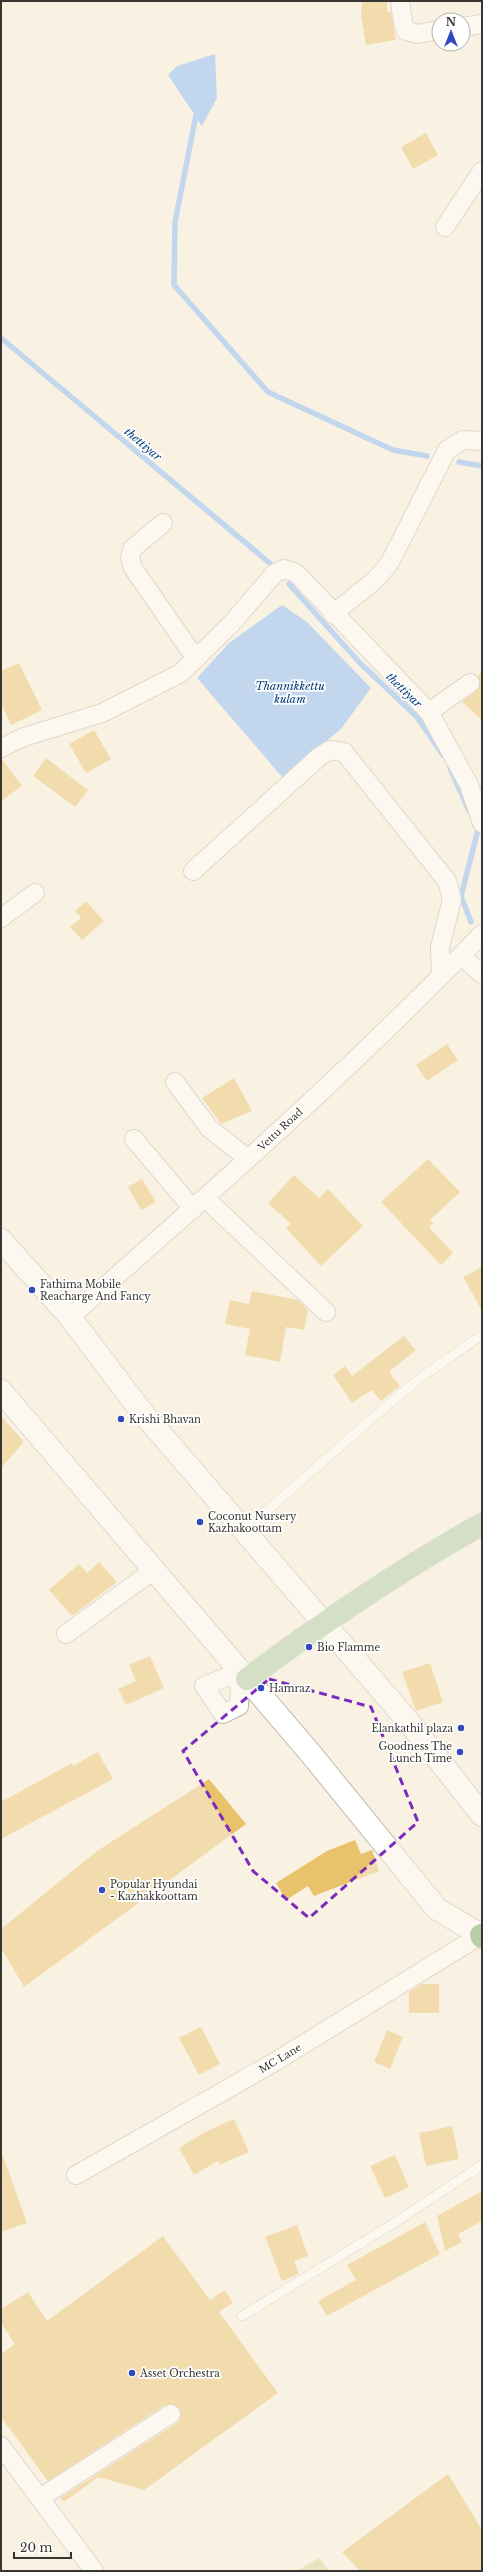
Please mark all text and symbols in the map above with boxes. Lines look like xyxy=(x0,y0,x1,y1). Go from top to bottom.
north arrow xyxy=(431,12,471,52)
text: N xyxy=(446,15,457,29)
water label: thettiyar xyxy=(122,424,165,464)
water label: thettiyar xyxy=(383,670,425,711)
water label: Thannikkettu kulam xyxy=(255,679,325,706)
street label: Vettu Road xyxy=(255,1105,306,1154)
place label: Fathima Mobile Reacharge And Fancy xyxy=(40,1278,151,1303)
marker: Fathima Mobile Reacharge And Fancy xyxy=(27,1285,37,1295)
place label: Krishi Bhavan xyxy=(129,1413,201,1426)
marker: Krishi Bhavan xyxy=(116,1414,126,1424)
place label: Coconut Nursery Kazhakoottam xyxy=(208,1510,297,1535)
marker: Coconut Nursery Kazhakoottam xyxy=(195,1517,205,1527)
place label: Bio Flamme xyxy=(317,1641,380,1654)
marker: Bio Flamme xyxy=(304,1642,314,1652)
place label: Hamraz xyxy=(269,1682,311,1695)
marker: Hamraz xyxy=(256,1683,266,1693)
place label: Elankathil plaza xyxy=(371,1722,453,1735)
marker: Elankathil plaza xyxy=(456,1723,466,1733)
place label: Goodness The Lunch Time xyxy=(379,1740,452,1765)
marker: Goodness The Lunch Time xyxy=(455,1747,465,1757)
place label: Popular Hyundai - Kazhakkoottam xyxy=(110,1878,198,1903)
marker: Popular Hyundai - Kazhakkoottam xyxy=(97,1885,107,1895)
street label: MC Lane xyxy=(257,2041,304,2076)
place label: Asset Orchestra xyxy=(139,2367,220,2380)
marker: Asset Orchestra xyxy=(127,2368,137,2378)
scale bar xyxy=(14,2534,71,2560)
text: 20 m xyxy=(20,2540,52,2555)

